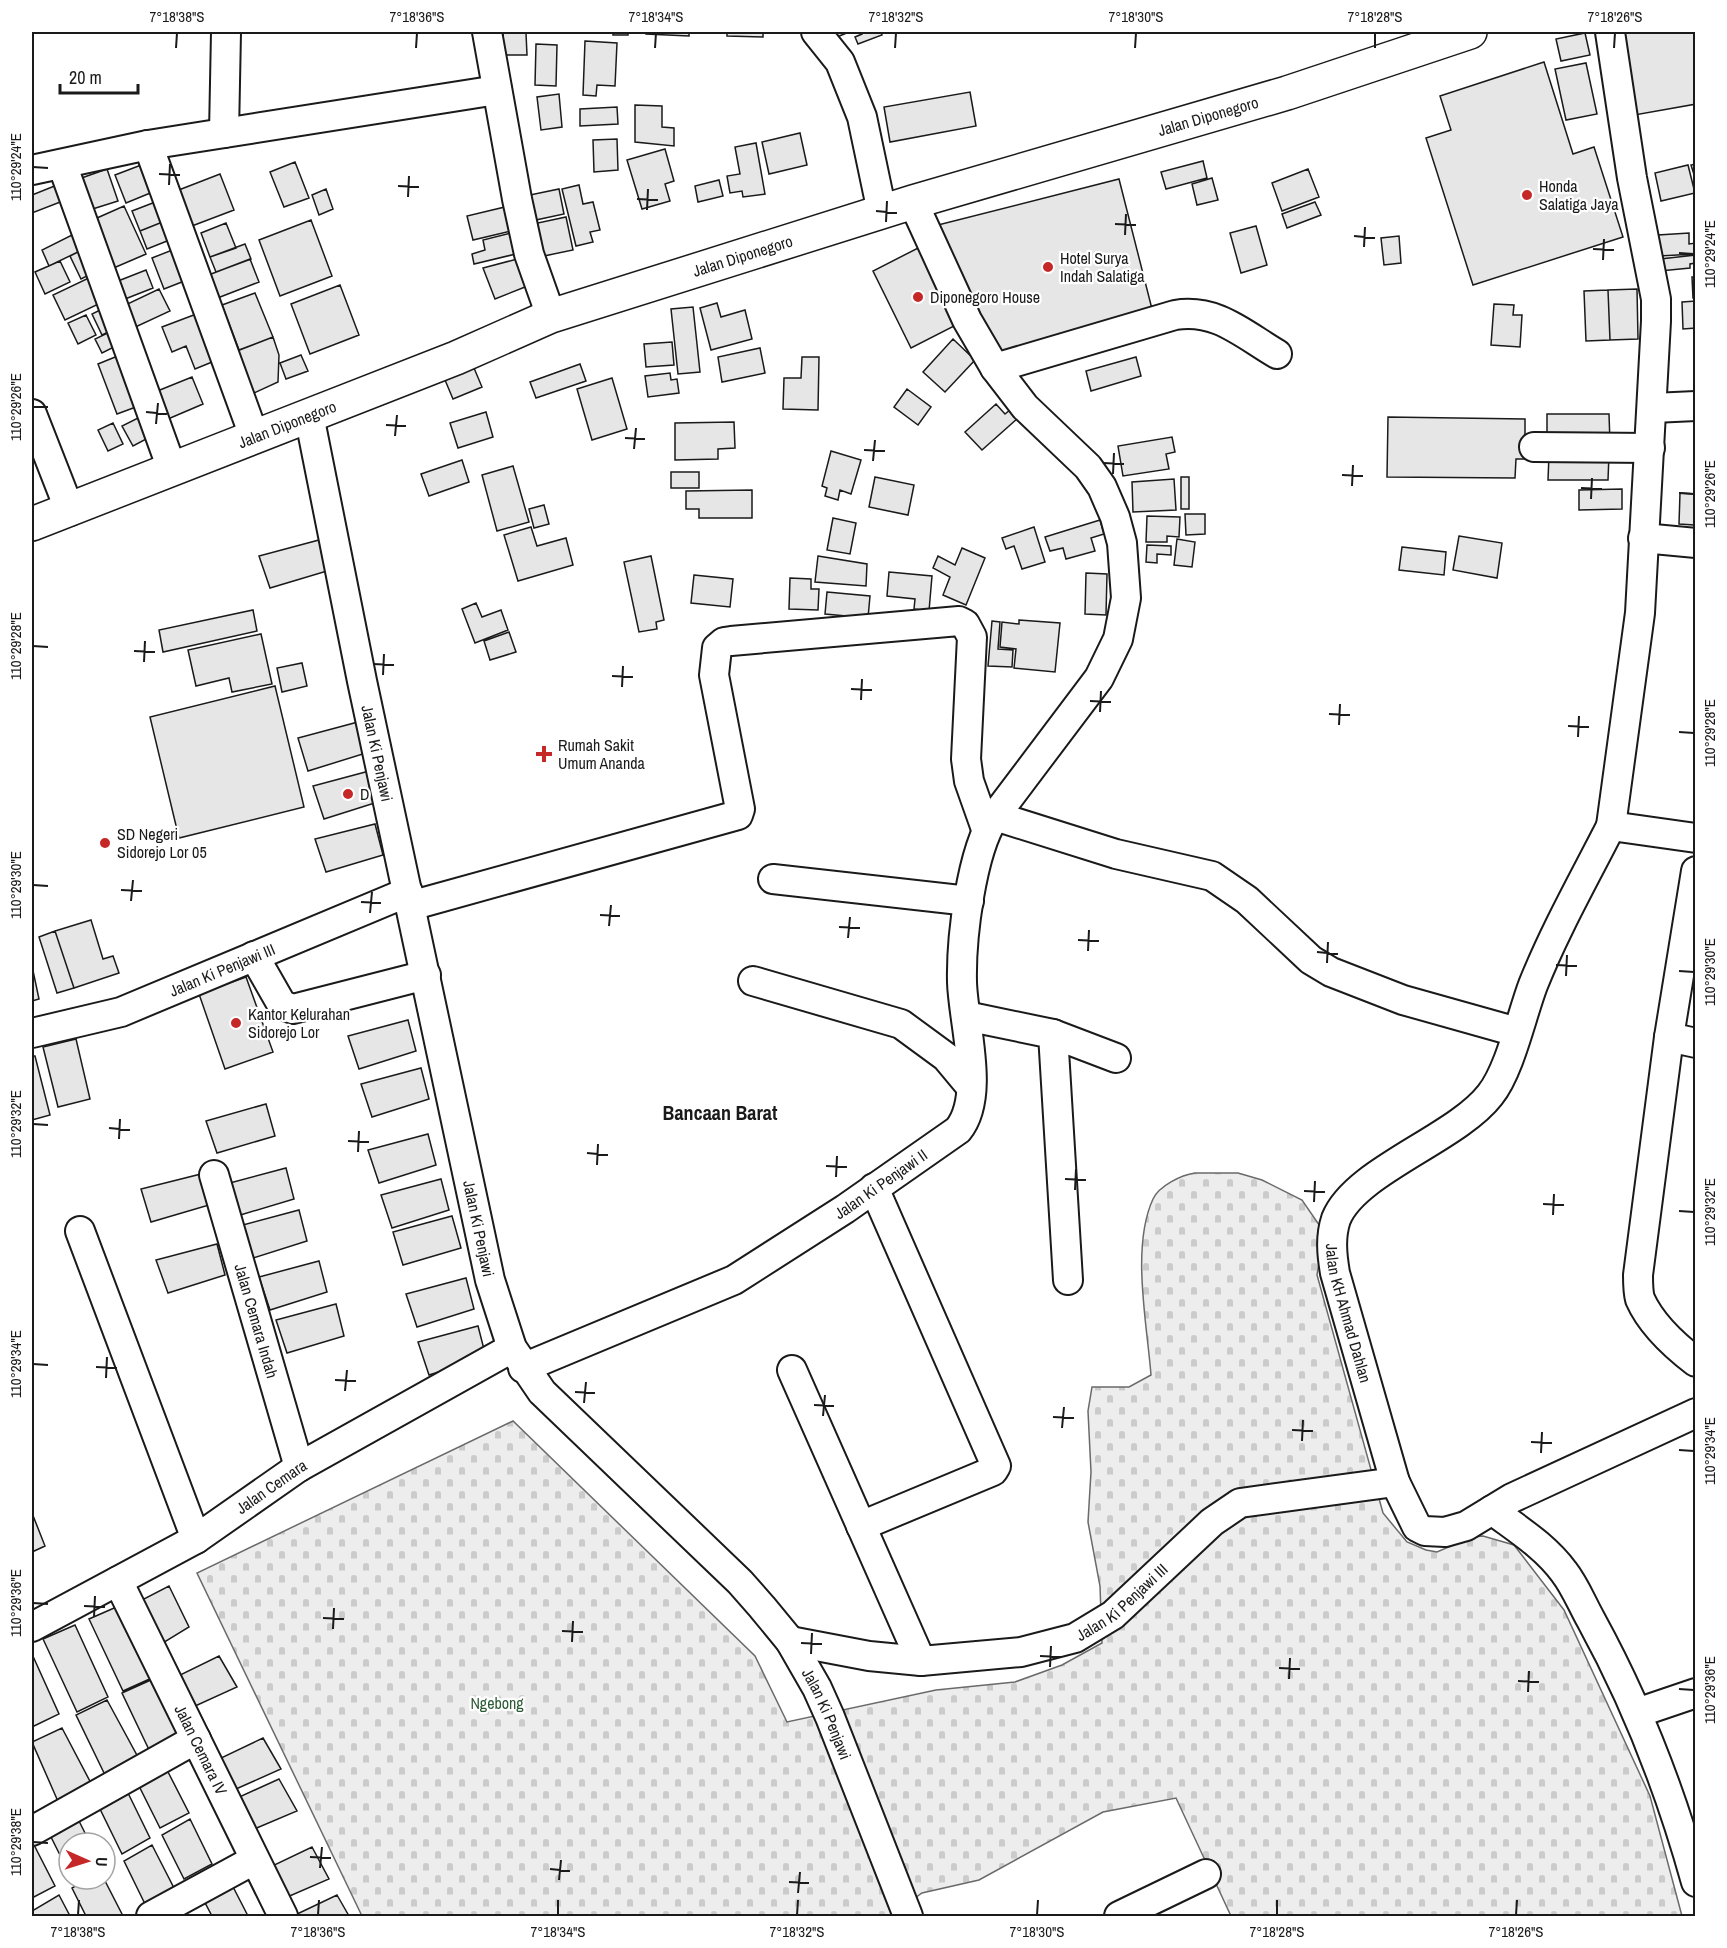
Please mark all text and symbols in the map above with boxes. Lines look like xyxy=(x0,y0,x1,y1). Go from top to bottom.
text: 7°18'38"S xyxy=(149,6,205,27)
text: 7°18'36"S xyxy=(389,6,445,27)
text: 7°18'34"S xyxy=(628,6,684,27)
text: 7°18'32"S xyxy=(868,6,924,27)
text: 7°18'30"S xyxy=(1108,6,1164,27)
text: 7°18'28"S xyxy=(1347,6,1403,27)
text: 7°18'26"S xyxy=(1587,6,1643,27)
scale bar xyxy=(60,57,138,95)
text: 20 m xyxy=(69,65,102,90)
street label: Jalan Diponegoro xyxy=(1155,91,1261,141)
text: 110°29'24"E xyxy=(5,133,26,201)
place label: Honda Salatiga Jaya xyxy=(1539,175,1619,215)
marker: Honda Salatiga Jaya xyxy=(1520,188,1534,202)
text: 110°29'24"E xyxy=(1699,220,1720,288)
street label: Jalan Diponegoro xyxy=(690,230,795,282)
place label: Hotel Surya Indah Salatiga xyxy=(1060,247,1145,287)
marker: Hotel Surya Indah Salatiga xyxy=(1041,260,1055,274)
place label: Diponegoro House xyxy=(930,286,1040,308)
marker: Diponegoro House xyxy=(911,290,925,304)
text: 110°29'26"E xyxy=(5,373,26,441)
street label: Jalan Diponegoro xyxy=(235,395,339,453)
text: 110°29'26"E xyxy=(1699,460,1720,528)
text: 110°29'28"E xyxy=(5,612,26,680)
text: 110°29'28"E xyxy=(1699,699,1720,767)
street label: Jalan Ki Penjawi xyxy=(356,703,398,803)
place label: Rumah Sakit Umum Ananda xyxy=(558,734,645,774)
marker: Rumah Sakit Umum Ananda xyxy=(535,745,553,763)
place label: D xyxy=(360,783,369,805)
marker: D xyxy=(341,787,355,801)
place label: SD Negeri Sidorejo Lor 05 xyxy=(117,823,207,863)
marker: SD Negeri Sidorejo Lor 05 xyxy=(98,836,112,850)
text: 110°29'30"E xyxy=(5,851,26,919)
street label: Jalan Ki Penjawi III xyxy=(166,938,278,1002)
text: 110°29'30"E xyxy=(1699,938,1720,1006)
place label: Kantor Kelurahan Sidorejo Lor xyxy=(248,1003,350,1043)
marker: Kantor Kelurahan Sidorejo Lor xyxy=(229,1016,243,1030)
text: 110°29'32"E xyxy=(5,1090,26,1158)
district label: Bancaan Barat xyxy=(663,1099,778,1126)
street label: Jalan Ki Penjawi II xyxy=(830,1144,932,1224)
street label: Jalan Ki Penjawi xyxy=(458,1178,500,1279)
text: 110°29'32"E xyxy=(1699,1178,1720,1246)
street label: Jalan KH Ahmad Dahlan xyxy=(1321,1243,1377,1385)
street label: Jalan Cemara Indah xyxy=(229,1261,284,1381)
text: 110°29'34"E xyxy=(5,1330,26,1398)
text: 110°29'34"E xyxy=(1699,1417,1720,1485)
street label: Jalan Cemara xyxy=(232,1454,311,1519)
street label: Jalan Ki Penjawi III xyxy=(1072,1558,1172,1646)
text: 110°29'36"E xyxy=(5,1569,26,1637)
text: 110°29'36"E xyxy=(1699,1656,1720,1724)
street label: Jalan Ki Penjawi xyxy=(797,1664,857,1763)
park label: Ngebong xyxy=(470,1692,524,1714)
street label: Jalan Cemara IV xyxy=(170,1701,233,1799)
text: 110°29'38"E xyxy=(5,1808,26,1876)
north arrow xyxy=(57,1831,117,1891)
text: U xyxy=(91,1856,113,1867)
text: 7°18'38"S xyxy=(50,1921,106,1942)
text: 7°18'36"S xyxy=(290,1921,346,1942)
text: 7°18'34"S xyxy=(530,1921,586,1942)
text: 7°18'32"S xyxy=(769,1921,825,1942)
text: 7°18'30"S xyxy=(1009,1921,1065,1942)
text: 7°18'28"S xyxy=(1249,1921,1305,1942)
text: 7°18'26"S xyxy=(1488,1921,1544,1942)

